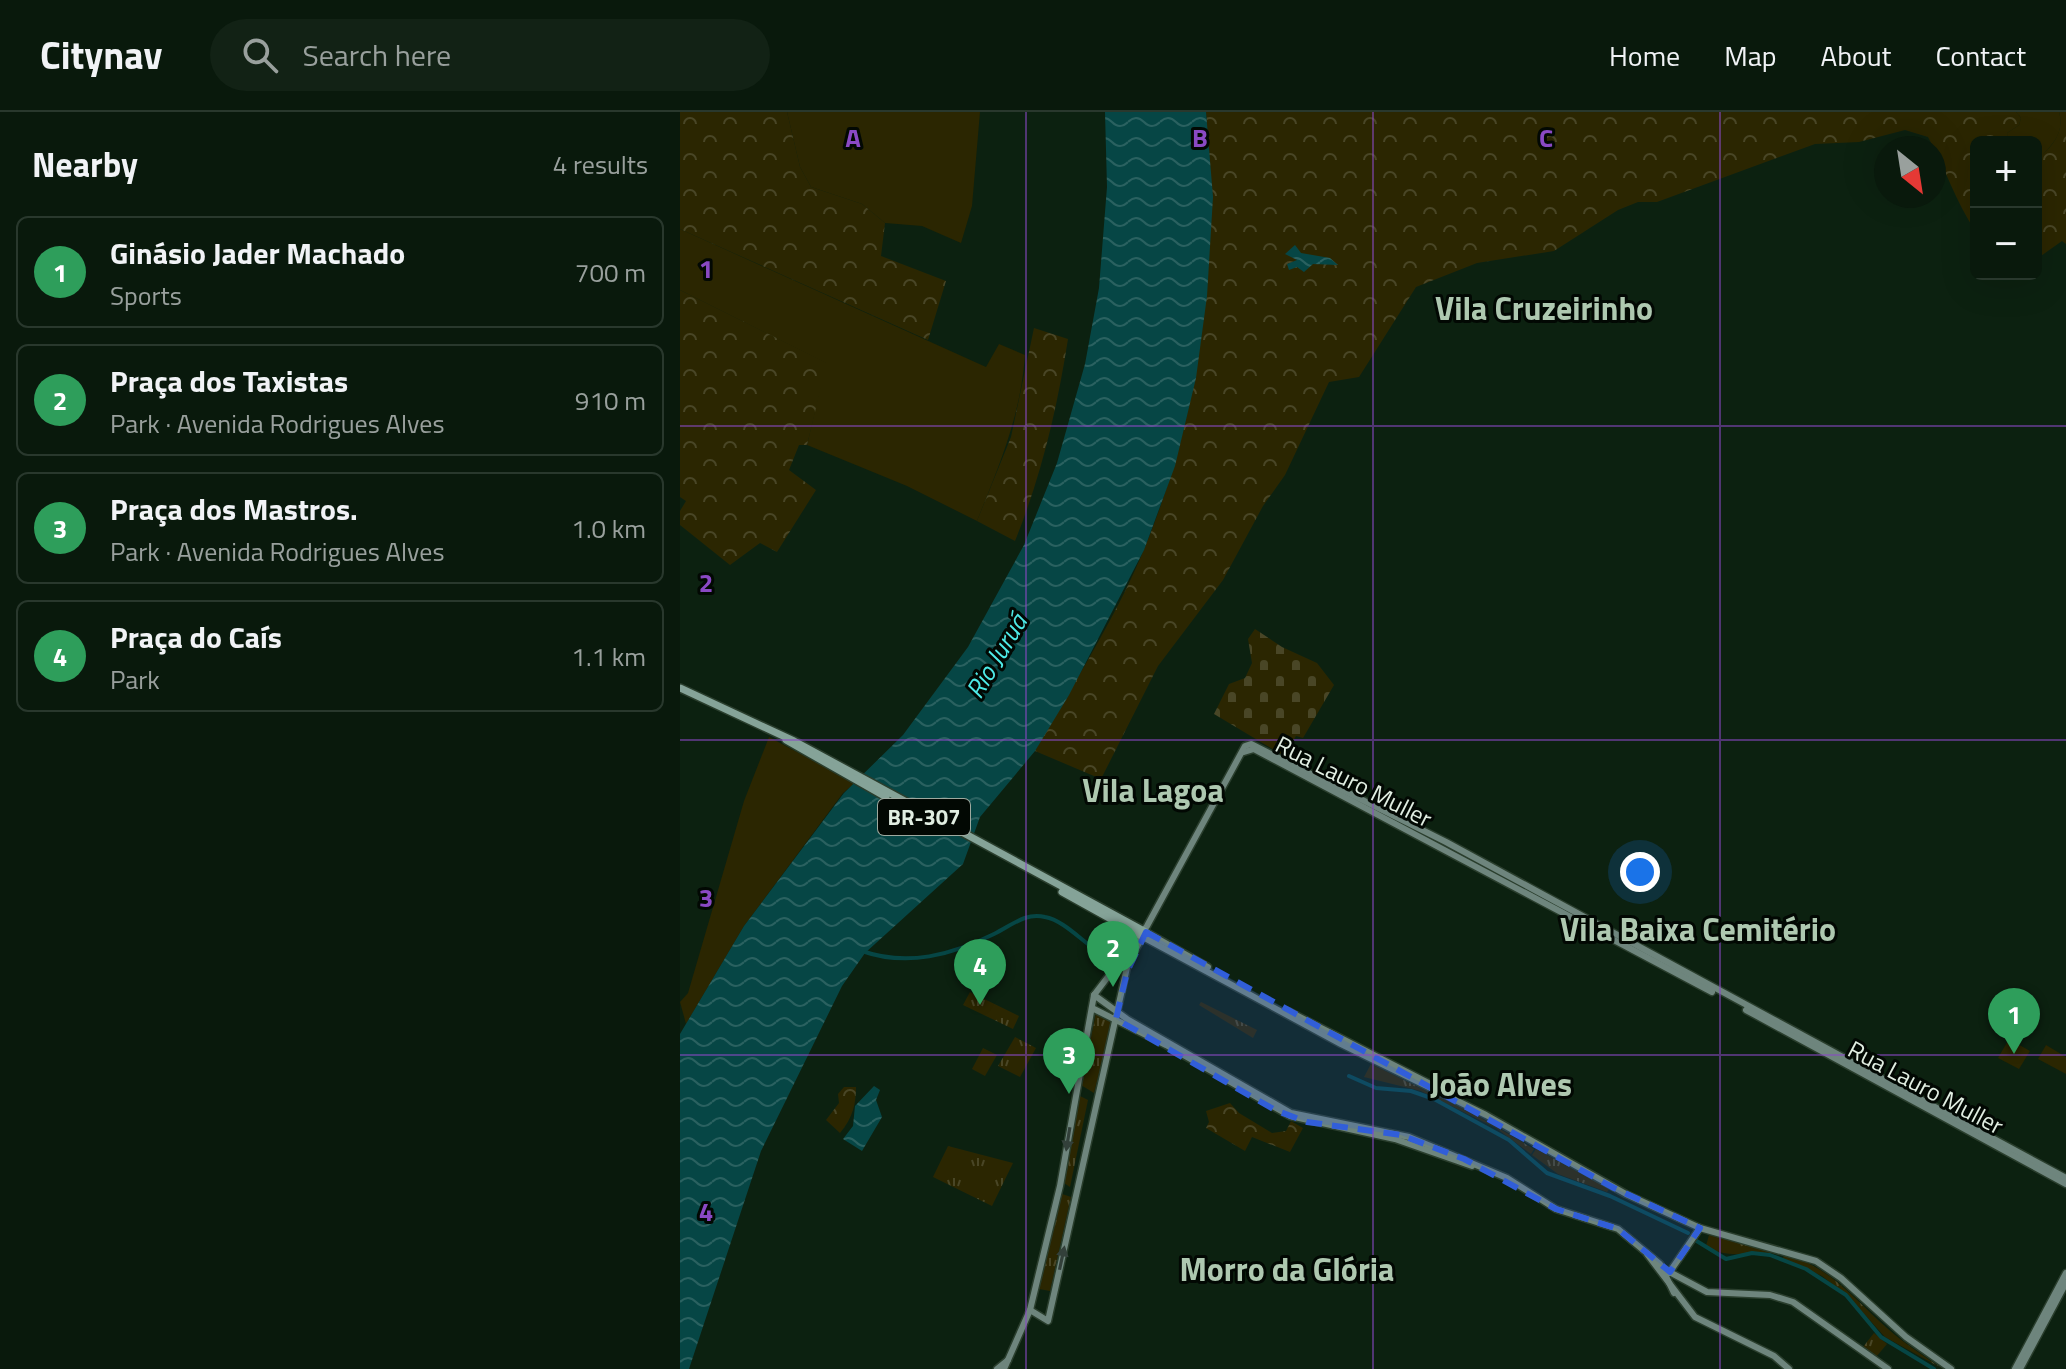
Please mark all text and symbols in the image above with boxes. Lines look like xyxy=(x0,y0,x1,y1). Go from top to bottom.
search box xyxy=(210,19,770,91)
text: Citynav xyxy=(40,26,162,84)
text: Search here xyxy=(302,32,451,78)
icon: search xyxy=(238,33,282,77)
text: Home xyxy=(1609,34,1680,77)
text: Map xyxy=(1724,34,1777,77)
text: About xyxy=(1821,34,1891,77)
text: Contact xyxy=(1935,34,2026,77)
text: A xyxy=(845,118,861,157)
text: B xyxy=(1192,118,1208,157)
text: C xyxy=(1539,118,1553,157)
north arrow xyxy=(1874,136,1946,208)
map controls xyxy=(1970,136,2042,280)
button: + xyxy=(1970,136,2042,208)
text: Nearby xyxy=(32,138,138,190)
text: 4 results xyxy=(553,145,648,184)
button: − xyxy=(1970,208,2042,280)
text: Ginásio Jader Machado xyxy=(110,230,405,276)
text: 1 xyxy=(699,249,713,288)
text: 1 xyxy=(53,253,67,292)
text: 700 m xyxy=(575,253,646,292)
text: Sports xyxy=(110,276,182,315)
district label: Vila Cruzeirinho xyxy=(1435,284,1653,332)
text: Praça dos Taxistas xyxy=(110,358,348,404)
text: 2 xyxy=(53,381,67,420)
text: 910 m xyxy=(575,381,646,420)
text: Park · Avenida Rodrigues Alves xyxy=(110,404,445,443)
text: Praça dos Mastros. xyxy=(110,486,358,532)
text: 3 xyxy=(53,509,67,548)
text: 1.0 km xyxy=(571,509,646,548)
text: Park · Avenida Rodrigues Alves xyxy=(110,532,445,571)
text: 2 xyxy=(699,563,713,602)
water label: Rio Juruá xyxy=(955,605,1038,706)
text: Praça do Caís xyxy=(110,614,282,660)
text: 4 xyxy=(53,637,67,676)
text: 1.1 km xyxy=(571,637,646,676)
text: Park xyxy=(110,660,160,699)
street label: Rua Lauro Muller xyxy=(1269,726,1439,836)
district label: Vila Lagoa xyxy=(1082,766,1224,814)
road number: BR-307 xyxy=(878,799,970,835)
your location xyxy=(1620,852,1660,892)
text: 3 xyxy=(699,878,713,917)
district label: Vila Baixa Cemitério xyxy=(1560,905,1836,953)
pin: 2 xyxy=(1087,921,1139,987)
pin: 4 xyxy=(954,939,1006,1005)
pin: 1 xyxy=(1988,988,2040,1054)
pin: 3 xyxy=(1043,1028,1095,1094)
street label: Rua Lauro Muller xyxy=(1842,1031,2010,1143)
district label: João Alves xyxy=(1430,1060,1572,1108)
one-way arrow xyxy=(1061,1127,1073,1152)
text: 4 xyxy=(699,1192,713,1231)
one-way arrow xyxy=(1056,1245,1069,1270)
district label: Morro da Glória xyxy=(1180,1245,1394,1293)

